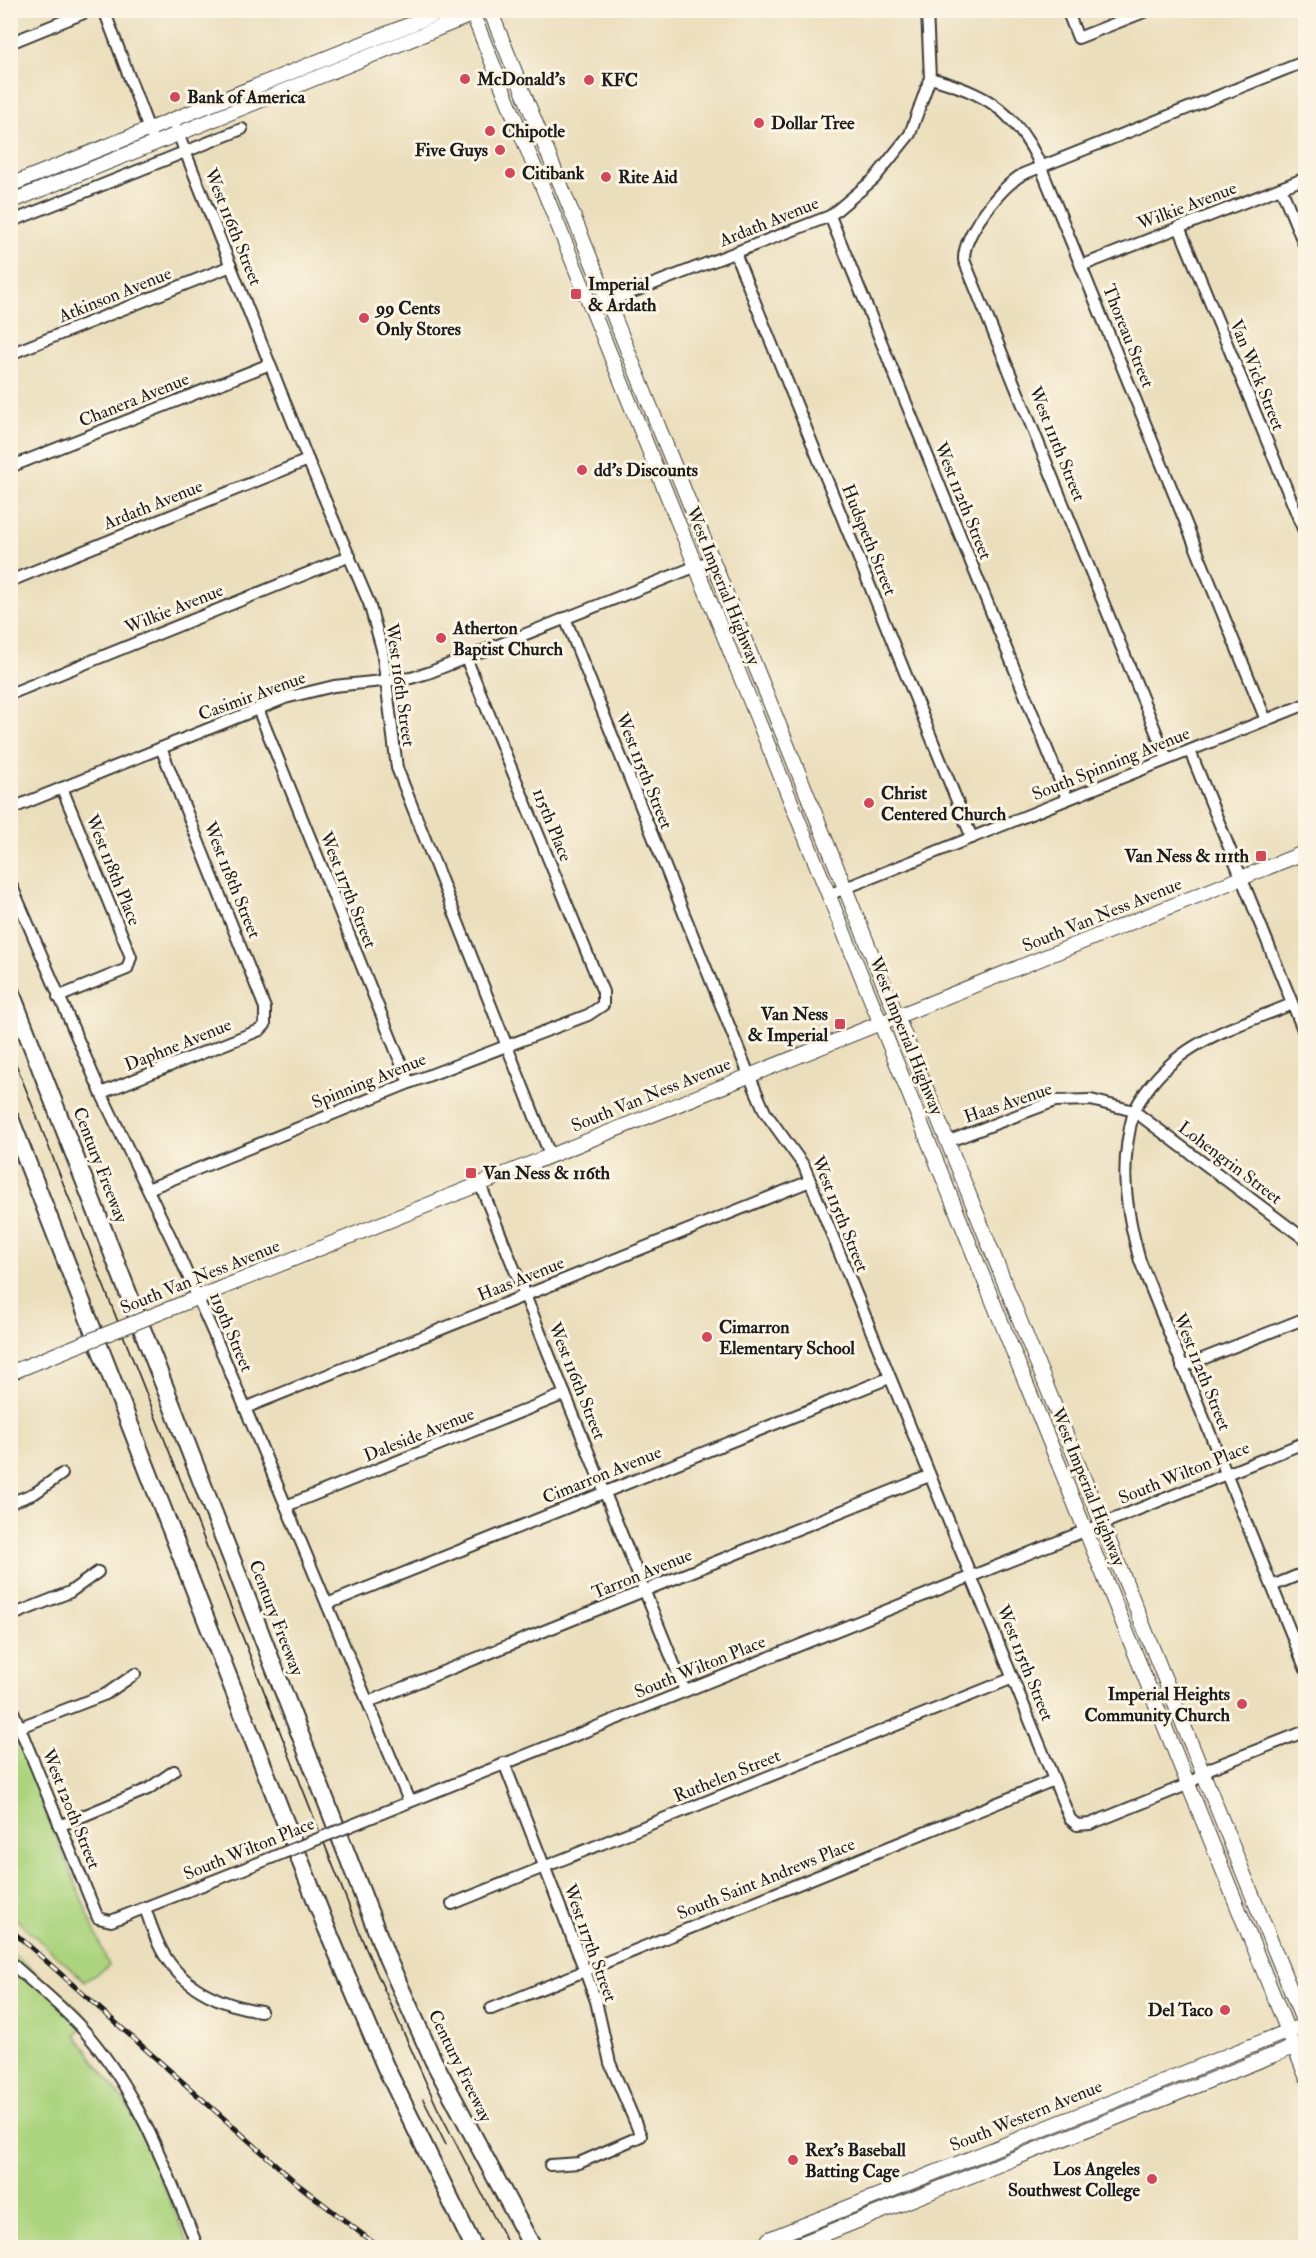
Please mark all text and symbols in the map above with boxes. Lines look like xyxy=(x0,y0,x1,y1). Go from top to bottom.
place label: McDonald's xyxy=(476,68,565,91)
place label: KFC xyxy=(601,69,638,92)
marker: McDonald's xyxy=(458,72,472,86)
marker: KFC xyxy=(582,73,596,87)
place label: Bank of America xyxy=(187,86,306,109)
marker: Bank of America xyxy=(168,90,182,104)
place label: Dollar Tree xyxy=(771,112,855,135)
marker: Dollar Tree xyxy=(752,116,766,130)
place label: Chipotle xyxy=(502,120,566,143)
marker: Chipotle xyxy=(483,124,497,138)
place label: Five Guys xyxy=(415,139,488,162)
marker: Five Guys xyxy=(493,143,507,157)
place label: Citibank xyxy=(522,162,585,185)
street label: West 116th Street xyxy=(199,164,267,289)
marker: Citibank xyxy=(503,166,517,180)
place label: Rite Aid xyxy=(618,166,678,189)
marker: Rite Aid xyxy=(599,170,613,184)
street label: Wilkie Avenue xyxy=(1133,176,1240,236)
street label: Ardath Avenue xyxy=(715,191,823,253)
street label: Atkinson Avenue xyxy=(54,262,175,329)
place label: Imperial & Ardath xyxy=(588,273,657,317)
street label: Thoreau Street xyxy=(1097,281,1159,391)
marker: Imperial & Ardath xyxy=(569,287,583,301)
place label: 99 Cents Only Stores xyxy=(374,297,461,341)
marker: 99 Cents Only Stores xyxy=(357,311,371,325)
street label: Van Wick Street xyxy=(1224,316,1290,434)
street label: Chanera Avenue xyxy=(76,367,193,433)
street label: West 111th Street xyxy=(1023,382,1091,505)
street label: West 112th Street xyxy=(929,438,997,563)
place label: dd's Discounts xyxy=(594,459,698,482)
marker: dd's Discounts xyxy=(575,463,589,477)
street label: Ardath Avenue xyxy=(99,474,207,536)
street label: Hudspeth Street xyxy=(836,481,902,599)
street label: West Imperial Highway xyxy=(680,502,766,670)
street label: Wilkie Avenue xyxy=(120,579,227,640)
place label: Atherton Baptist Church xyxy=(452,617,563,661)
street label: West 116th Street xyxy=(380,621,420,748)
marker: Atherton Baptist Church xyxy=(434,631,448,645)
street label: Casimir Avenue xyxy=(195,666,309,726)
street label: West 115th Street xyxy=(610,709,678,833)
street label: South Spinning Avenue xyxy=(1029,722,1194,806)
place label: Christ Centered Church xyxy=(881,782,1007,826)
street label: 115th Place xyxy=(527,785,577,865)
marker: Christ Centered Church xyxy=(862,796,876,810)
street label: West 118th Place xyxy=(80,810,146,929)
street label: West 118th Street xyxy=(198,817,266,942)
street label: West 117th Street xyxy=(314,827,382,952)
place label: Van Ness & 111th xyxy=(1124,845,1250,868)
marker: Van Ness & 111th xyxy=(1254,849,1268,863)
street label: South Van Ness Avenue xyxy=(1019,872,1186,958)
street label: West Imperial Highway xyxy=(863,952,949,1120)
place label: Van Ness & Imperial xyxy=(748,1003,828,1047)
street label: Daphne Avenue xyxy=(121,1013,235,1077)
marker: Van Ness & Imperial xyxy=(833,1017,847,1031)
street label: Spinning Avenue xyxy=(308,1047,430,1114)
street label: South Van Ness Avenue xyxy=(568,1052,735,1138)
street label: Haas Avenue xyxy=(961,1077,1056,1129)
street label: Century Freeway xyxy=(67,1104,133,1227)
street label: Lohengrin Street xyxy=(1173,1116,1287,1210)
street label: West 115th Street xyxy=(806,1152,874,1276)
place label: Van Ness & 116th xyxy=(482,1162,611,1185)
marker: Van Ness & 116th xyxy=(464,1166,478,1180)
street label: South Van Ness Avenue xyxy=(117,1234,284,1320)
street label: Haas Avenue xyxy=(474,1251,568,1307)
street label: 119th Street xyxy=(204,1289,258,1376)
street label: West 112th Street xyxy=(1168,1309,1236,1434)
place label: Cimarron Elementary School xyxy=(719,1316,855,1360)
street label: West 116th Street xyxy=(543,1318,611,1443)
marker: Cimarron Elementary School xyxy=(700,1330,714,1344)
street label: Daleside Avenue xyxy=(360,1402,478,1468)
street label: West Imperial Highway xyxy=(1045,1403,1131,1571)
street label: South Wilton Place xyxy=(1115,1436,1253,1510)
street label: Cimarron Avenue xyxy=(539,1440,665,1509)
street label: Tarron Avenue xyxy=(589,1543,696,1605)
street label: Century Freeway xyxy=(243,1557,309,1680)
street label: West 115th Street xyxy=(991,1601,1059,1725)
street label: South Wilton Place xyxy=(631,1630,769,1704)
place label: Imperial Heights Community Church xyxy=(1084,1683,1231,1727)
marker: Imperial Heights Community Church xyxy=(1235,1697,1249,1711)
street label: Ruthelen Street xyxy=(670,1744,784,1808)
street label: West 120th Street xyxy=(36,1745,106,1872)
street label: South Wilton Place xyxy=(180,1812,318,1886)
street label: South Saint Andrews Place xyxy=(674,1833,859,1925)
street label: West 117th Street xyxy=(558,1880,622,2005)
place label: Del Taco xyxy=(1148,1999,1213,2022)
marker: Del Taco xyxy=(1218,2003,1232,2017)
street label: Century Freeway xyxy=(423,2006,498,2127)
street label: South Western Avenue xyxy=(946,2075,1106,2157)
place label: Rex's Baseball Batting Cage xyxy=(805,2139,906,2183)
marker: Rex's Baseball Batting Cage xyxy=(786,2153,800,2167)
place label: Los Angeles Southwest College xyxy=(1008,2158,1140,2202)
marker: Los Angeles Southwest College xyxy=(1145,2172,1159,2186)

